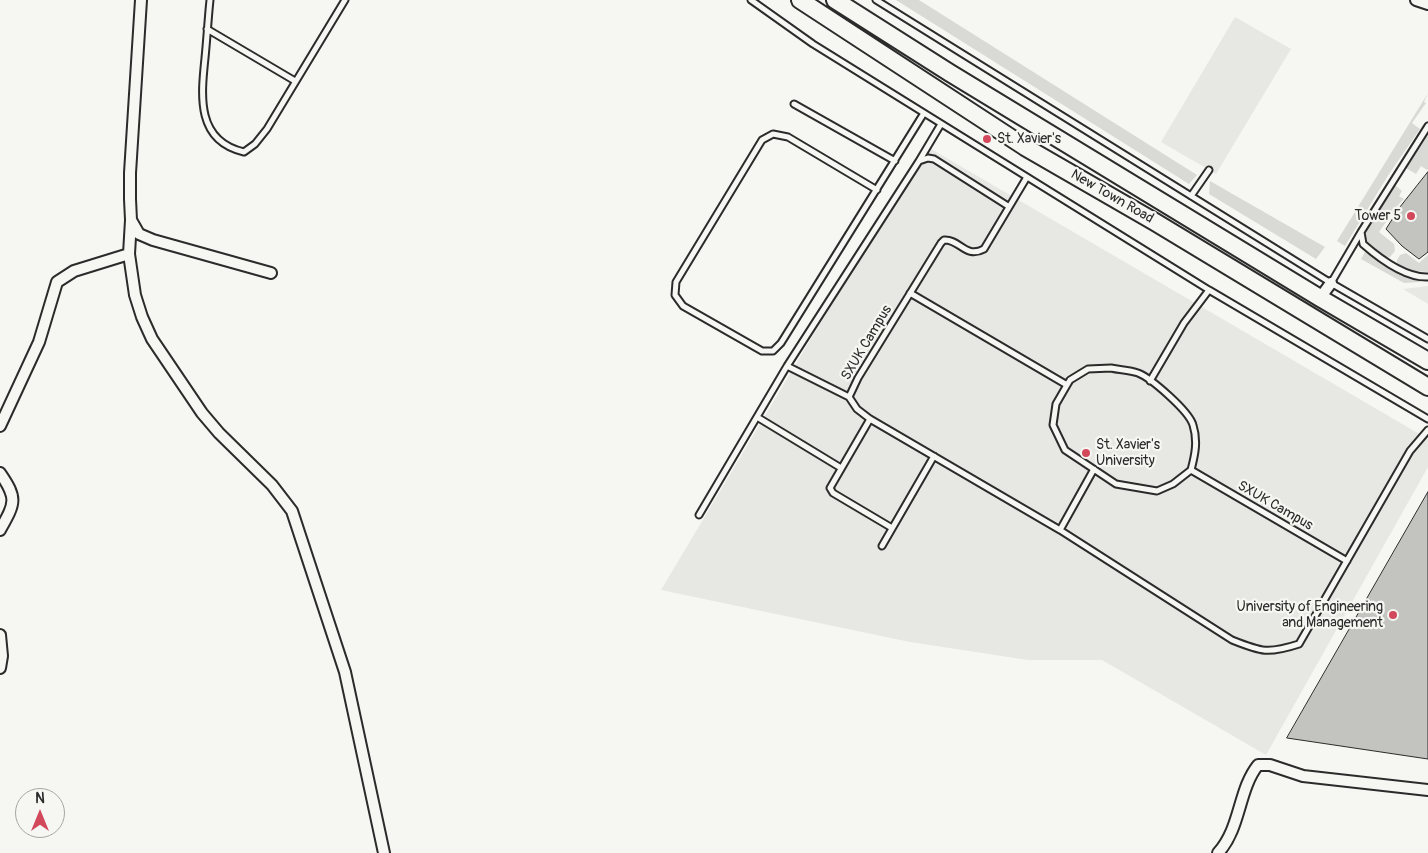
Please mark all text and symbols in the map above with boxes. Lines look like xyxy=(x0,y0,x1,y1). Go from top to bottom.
place label: St. Xavier's xyxy=(997,131,1061,147)
marker: St. Xavier's xyxy=(981,133,993,145)
street label: New Town Road xyxy=(1068,167,1156,227)
place label: Tower 5 xyxy=(1355,208,1401,224)
marker: Tower 5 xyxy=(1405,210,1417,222)
street label: SXUK Campus xyxy=(838,303,896,383)
place label: St. Xavier's University xyxy=(1096,437,1160,470)
marker: St. Xavier's University xyxy=(1080,447,1092,459)
street label: SXUK Campus xyxy=(1234,478,1316,534)
place label: University of Engineering and Management xyxy=(1236,599,1383,632)
marker: University of Engineering and Management xyxy=(1387,609,1399,621)
north arrow xyxy=(15,788,65,838)
text: N xyxy=(35,790,45,807)

